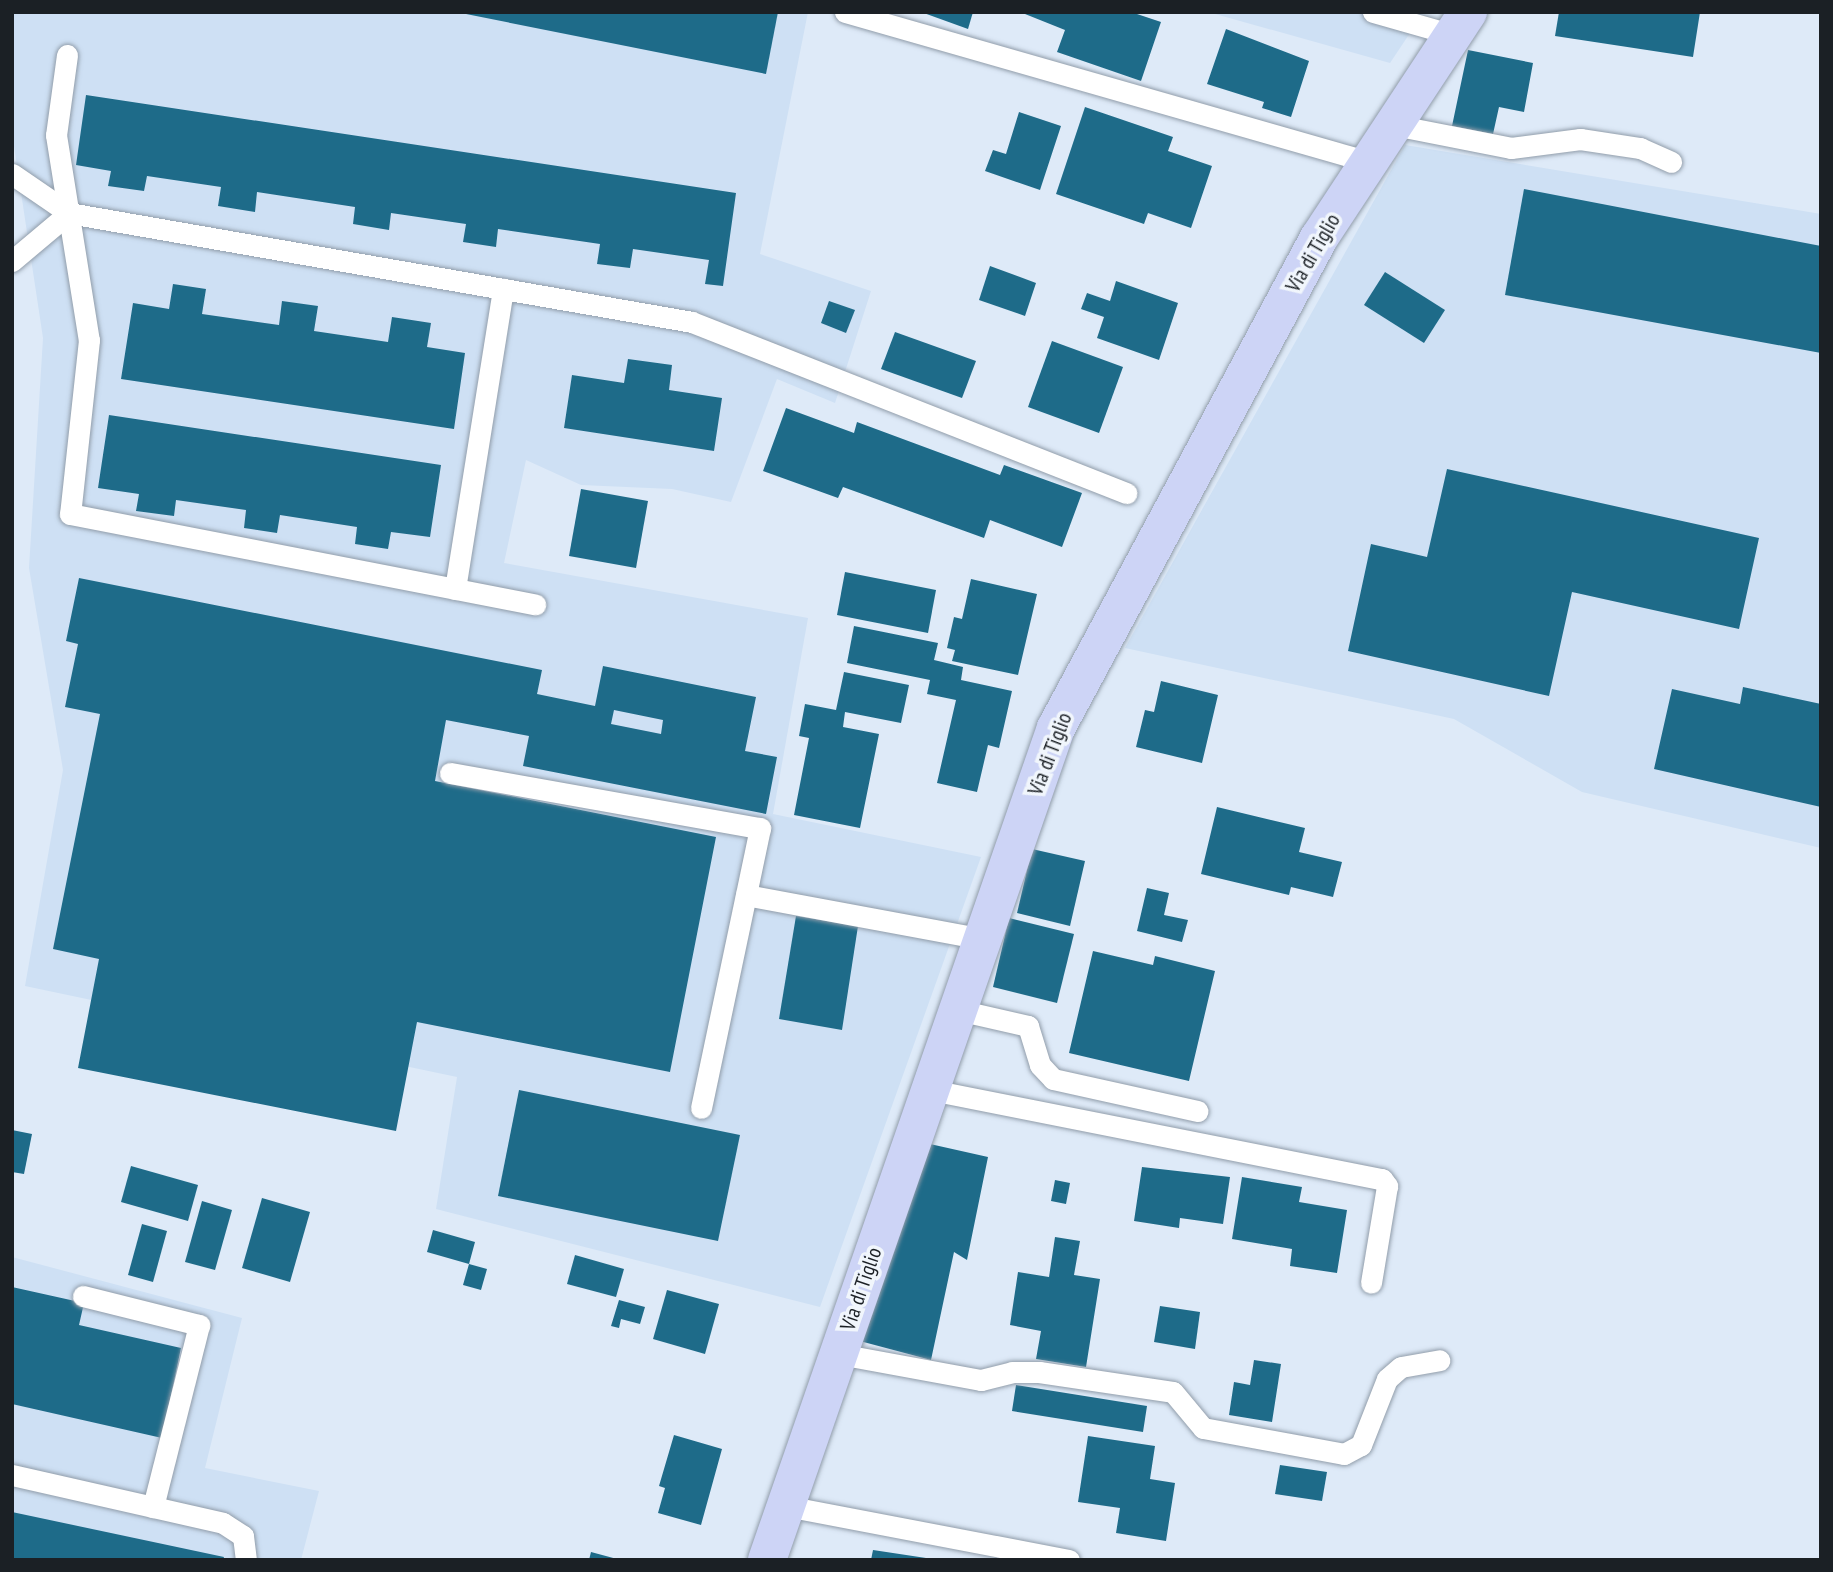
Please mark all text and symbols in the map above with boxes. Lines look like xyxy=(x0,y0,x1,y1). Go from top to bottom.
street label: Via di Tiglio xyxy=(1280,209,1346,297)
street label: Via di Tiglio xyxy=(1023,709,1077,799)
street label: Via di Tiglio xyxy=(835,1244,887,1334)

